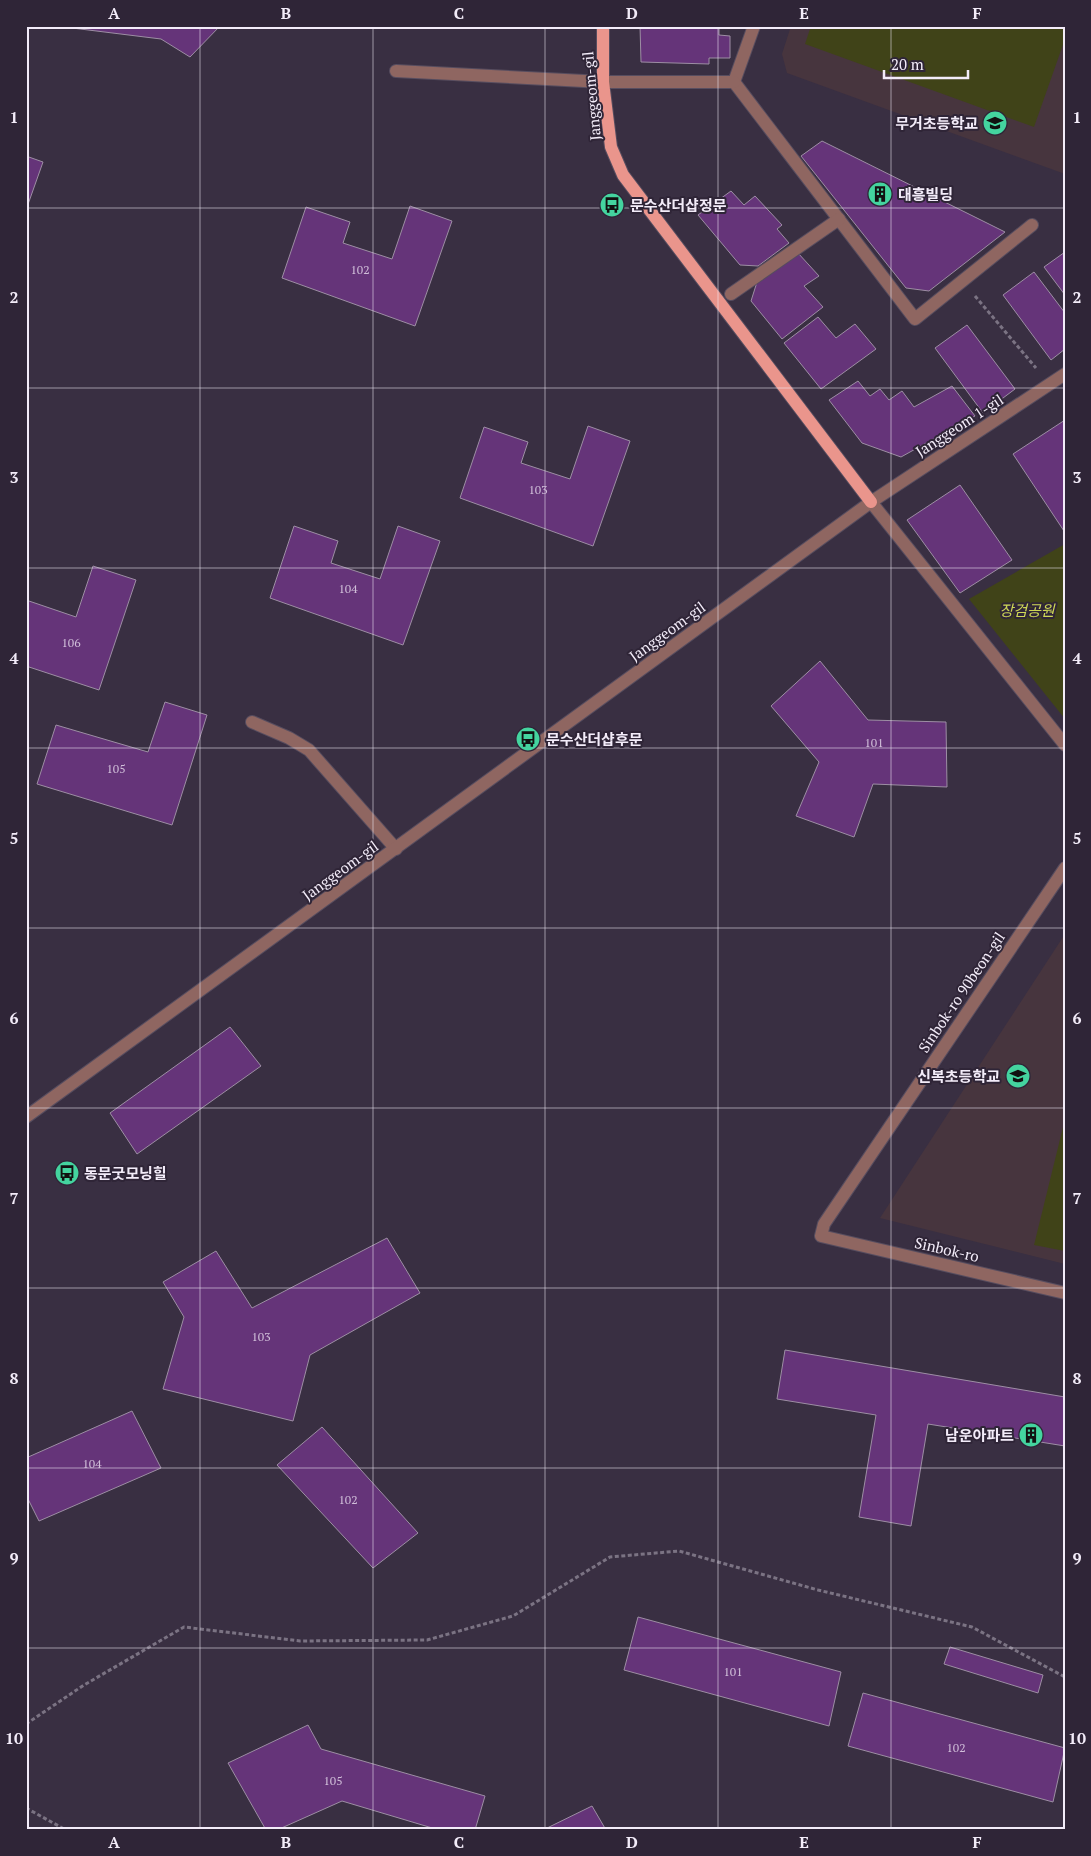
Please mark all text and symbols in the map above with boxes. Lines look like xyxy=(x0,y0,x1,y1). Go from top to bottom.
text: A xyxy=(108,2,120,24)
text: B xyxy=(281,2,291,24)
text: C xyxy=(454,2,464,24)
text: D xyxy=(626,2,638,24)
text: E xyxy=(799,2,809,24)
text: F xyxy=(972,2,982,24)
scale bar xyxy=(884,48,967,80)
street label: Janggeom-gil xyxy=(577,51,605,141)
text: 20 m xyxy=(891,54,924,74)
text: 1 xyxy=(9,106,19,128)
text: 1 xyxy=(1072,106,1082,128)
school or university icon: 무거초등학교 xyxy=(982,110,1008,136)
place label: 무거초등학교 xyxy=(895,113,978,133)
building icon: 대흥빌딩 xyxy=(867,181,893,207)
place label: 대흥빌딩 xyxy=(898,184,953,204)
bus stop icon: 문수산더샵정문 xyxy=(599,192,625,218)
place label: 문수산더샵정문 xyxy=(630,195,727,215)
house number: 102 xyxy=(350,262,370,277)
text: 2 xyxy=(9,286,19,308)
text: 2 xyxy=(1072,286,1082,308)
street label: Janggeom 1-gil xyxy=(911,389,1007,461)
text: 3 xyxy=(9,466,19,488)
text: 3 xyxy=(1072,466,1082,488)
house number: 103 xyxy=(528,482,548,497)
house number: 104 xyxy=(338,581,358,596)
street label: Janggeom-gil xyxy=(625,597,709,665)
park label: 장검공원 xyxy=(999,600,1056,620)
house number: 106 xyxy=(61,635,81,650)
text: 4 xyxy=(9,647,19,669)
text: 4 xyxy=(1072,647,1082,669)
bus stop icon: 문수산더샵후문 xyxy=(515,726,541,752)
place label: 문수산더샵후문 xyxy=(546,729,643,749)
house number: 101 xyxy=(864,735,884,750)
house number: 105 xyxy=(106,761,126,776)
text: 5 xyxy=(9,827,19,849)
text: 5 xyxy=(1072,827,1082,849)
street label: Janggeom-gil xyxy=(298,836,382,904)
street label: Sinbok-ro 90beon-gil xyxy=(913,928,1009,1056)
text: 6 xyxy=(9,1007,19,1029)
text: 6 xyxy=(1072,1007,1082,1029)
school or university icon: 신복초등학교 xyxy=(1005,1063,1031,1089)
place label: 신복초등학교 xyxy=(917,1066,1000,1086)
bus stop icon: 동문굿모닝힐 xyxy=(54,1160,80,1186)
place label: 동문굿모닝힐 xyxy=(84,1163,167,1183)
text: 7 xyxy=(9,1187,19,1209)
text: 7 xyxy=(1072,1187,1082,1209)
street label: Sinbok-ro xyxy=(913,1232,981,1266)
house number: 103 xyxy=(251,1329,271,1344)
text: 8 xyxy=(9,1367,19,1389)
text: 8 xyxy=(1072,1367,1082,1389)
building icon: 남운아파트 xyxy=(1018,1422,1044,1448)
place label: 남운아파트 xyxy=(945,1425,1014,1445)
house number: 104 xyxy=(82,1456,102,1471)
house number: 102 xyxy=(338,1492,358,1507)
text: 9 xyxy=(9,1547,19,1569)
text: 9 xyxy=(1072,1547,1082,1569)
house number: 101 xyxy=(723,1664,743,1679)
text: 10 xyxy=(5,1727,23,1749)
text: 10 xyxy=(1068,1727,1086,1749)
house number: 102 xyxy=(946,1740,966,1755)
house number: 105 xyxy=(323,1773,343,1788)
text: A xyxy=(108,1831,120,1853)
text: B xyxy=(281,1831,291,1853)
text: C xyxy=(454,1831,464,1853)
text: D xyxy=(626,1831,638,1853)
text: E xyxy=(799,1831,809,1853)
text: F xyxy=(972,1831,982,1853)

